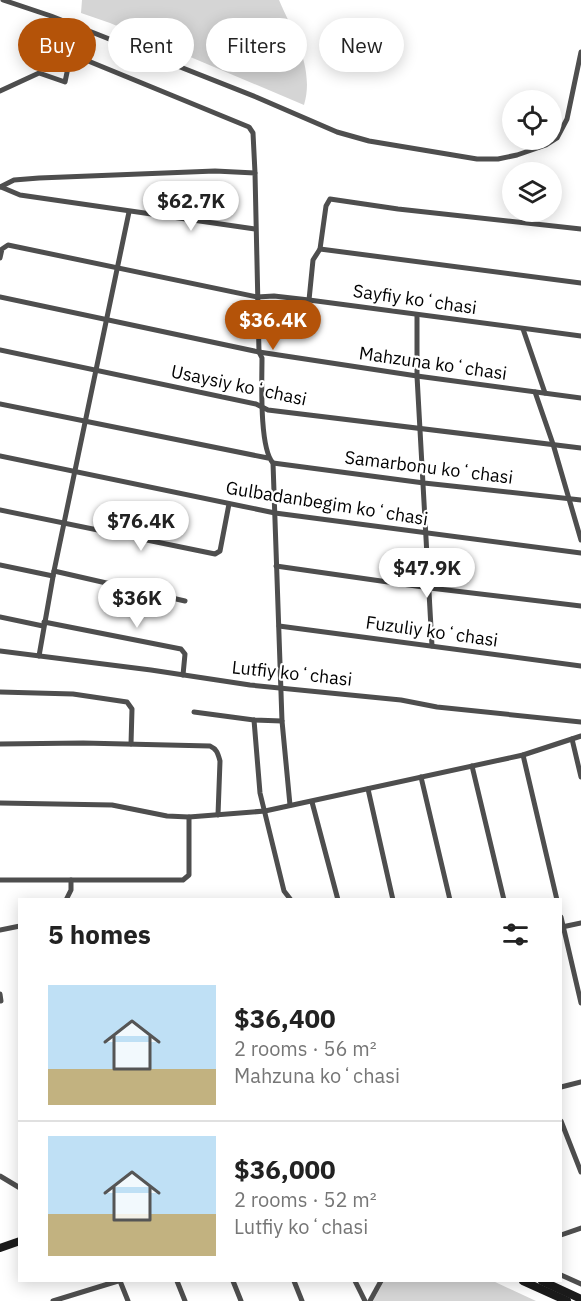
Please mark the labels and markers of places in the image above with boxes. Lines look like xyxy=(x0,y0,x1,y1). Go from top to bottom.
pin: $62.7K xyxy=(142,181,240,232)
pin: $36.4K xyxy=(224,300,322,351)
pin: $76.4K xyxy=(92,501,190,552)
pin: $47.9K xyxy=(378,548,476,599)
pin: $36K xyxy=(101,578,173,629)

